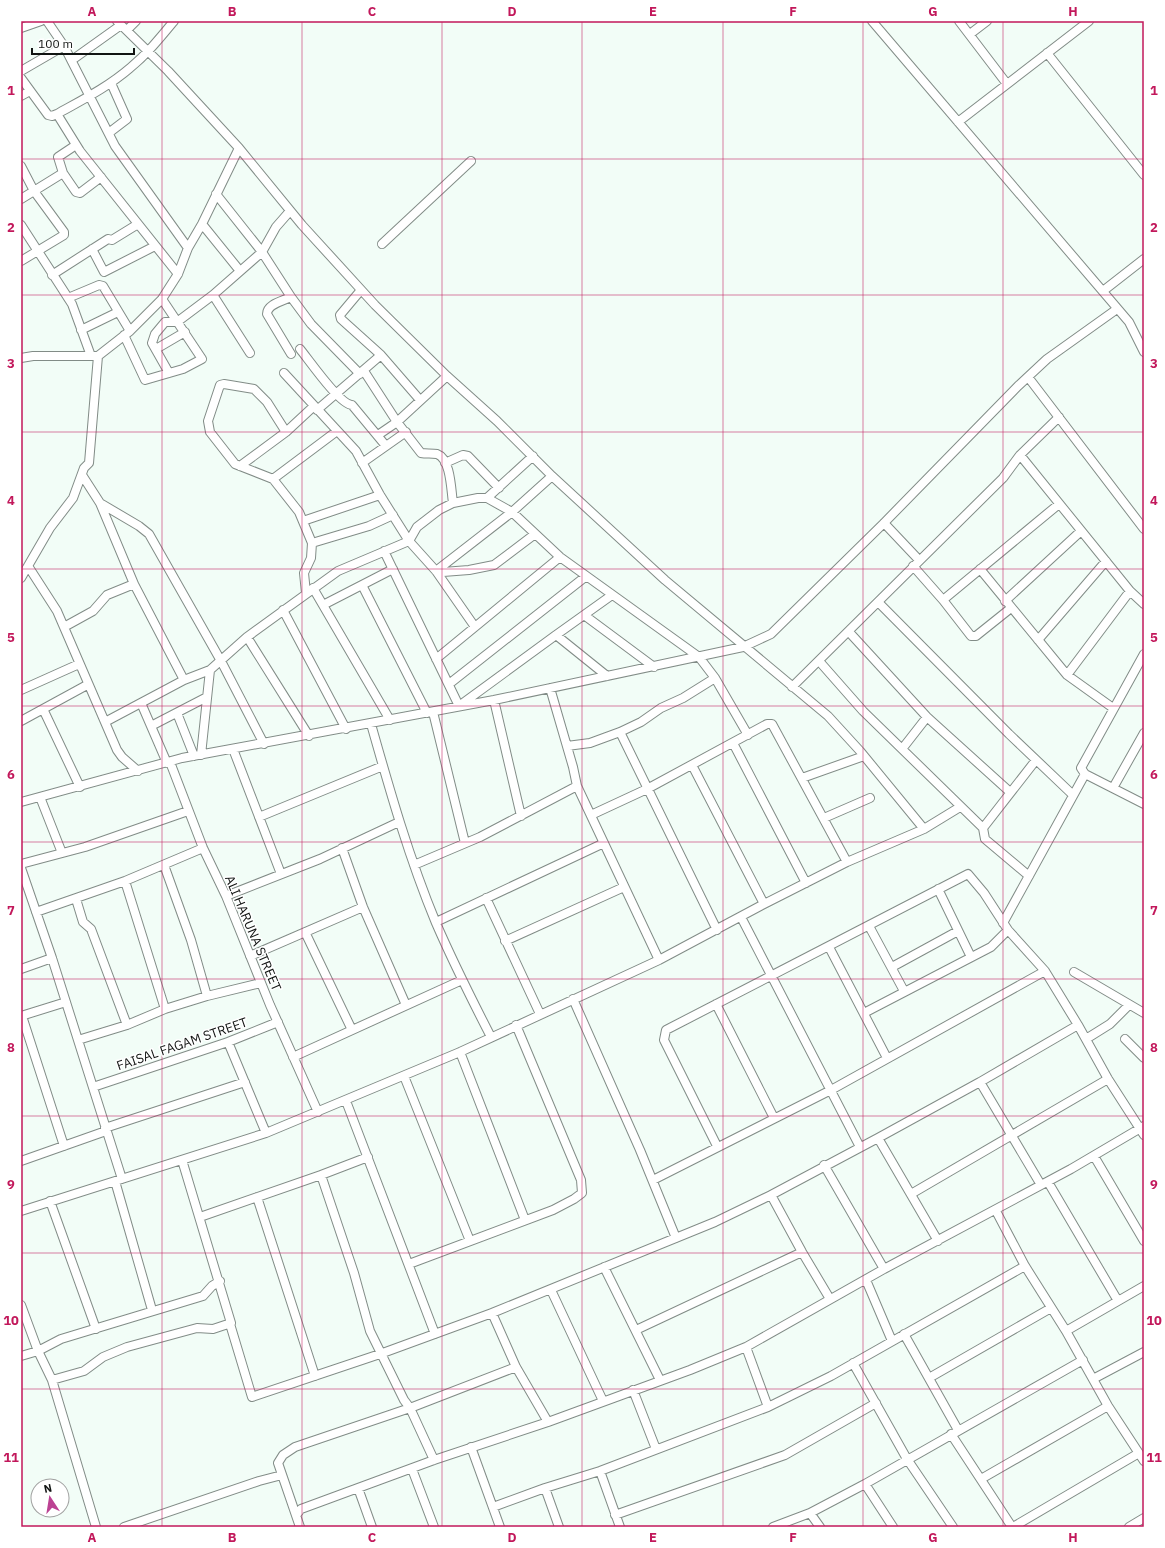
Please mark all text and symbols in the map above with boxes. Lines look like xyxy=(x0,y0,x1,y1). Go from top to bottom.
text: A xyxy=(88,3,97,20)
text: B xyxy=(228,3,237,20)
text: C xyxy=(368,3,377,20)
text: D xyxy=(507,3,517,20)
text: E xyxy=(649,3,657,20)
text: F xyxy=(789,3,797,20)
text: G xyxy=(928,3,938,20)
text: H xyxy=(1068,3,1078,20)
scale bar xyxy=(32,30,134,56)
text: 100 m xyxy=(38,36,73,51)
text: 1 xyxy=(7,82,15,99)
text: 1 xyxy=(1150,82,1158,99)
text: 2 xyxy=(7,219,15,236)
text: 2 xyxy=(1150,219,1158,236)
text: 3 xyxy=(7,355,15,372)
text: 3 xyxy=(1150,355,1158,372)
text: 4 xyxy=(7,492,15,509)
text: 4 xyxy=(1150,492,1158,509)
text: 5 xyxy=(7,629,15,646)
text: 5 xyxy=(1150,629,1158,646)
text: 6 xyxy=(7,766,15,783)
text: 6 xyxy=(1150,766,1158,783)
street label: ALI HARUNA STREET xyxy=(221,873,285,994)
text: 7 xyxy=(7,902,15,919)
text: 7 xyxy=(1150,902,1158,919)
street label: FAISAL FAGAM STREET xyxy=(114,1013,250,1074)
text: 8 xyxy=(7,1039,15,1056)
text: 8 xyxy=(1150,1039,1158,1056)
text: 9 xyxy=(7,1176,15,1193)
text: 9 xyxy=(1150,1176,1158,1193)
text: 10 xyxy=(3,1312,19,1329)
text: 10 xyxy=(1146,1312,1162,1329)
text: 11 xyxy=(3,1449,19,1466)
text: 11 xyxy=(1146,1449,1162,1466)
north arrow xyxy=(30,1478,70,1518)
text: N xyxy=(43,1481,53,1496)
text: A xyxy=(88,1529,97,1546)
text: B xyxy=(228,1529,237,1546)
text: C xyxy=(368,1529,377,1546)
text: D xyxy=(507,1529,517,1546)
text: E xyxy=(649,1529,657,1546)
text: F xyxy=(789,1529,797,1546)
text: G xyxy=(928,1529,938,1546)
text: H xyxy=(1068,1529,1078,1546)

